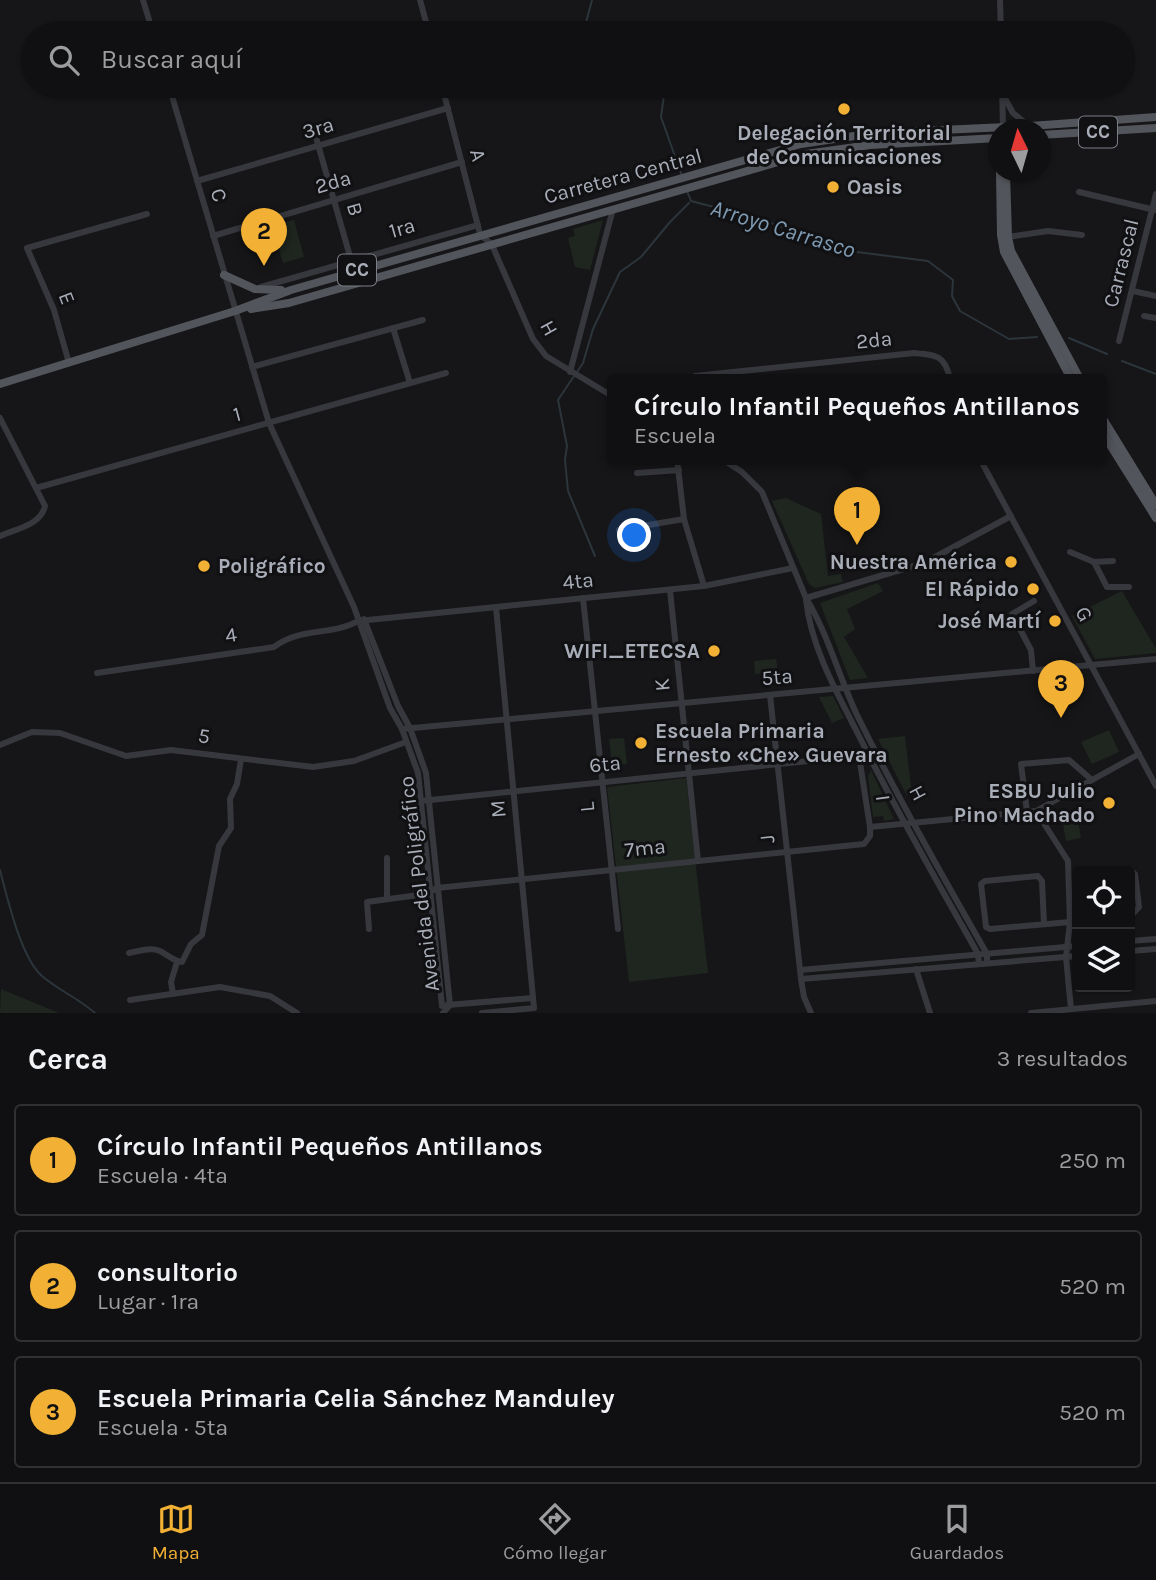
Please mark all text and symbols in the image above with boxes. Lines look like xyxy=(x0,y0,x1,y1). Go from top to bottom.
search box xyxy=(21,21,1135,98)
icon: search xyxy=(45,41,83,79)
text: Buscar aquí xyxy=(101,44,243,75)
marker: Delegación Territorial de Comunicaciones xyxy=(836,101,852,117)
street label: 3ra xyxy=(300,112,336,144)
road number: CC xyxy=(1079,116,1117,148)
north arrow xyxy=(988,119,1051,182)
place label: Delegación Territorial de Comunicaciones xyxy=(737,121,951,169)
street label: Carretera Central xyxy=(541,143,705,209)
street label: A xyxy=(465,146,491,164)
street label: 2da xyxy=(312,165,354,199)
place label: Oasis xyxy=(847,175,903,199)
marker: Oasis xyxy=(825,179,841,195)
street label: C xyxy=(206,186,232,204)
water label: Arroyo Carrasco xyxy=(707,194,859,264)
street label: B xyxy=(342,199,368,219)
pin: 2 xyxy=(241,208,287,266)
street label: 1ra xyxy=(386,213,418,243)
street label: Carrascal xyxy=(1098,216,1144,310)
road number: CC xyxy=(338,254,376,286)
street label: E xyxy=(54,288,80,308)
street label: H xyxy=(535,316,563,340)
street label: 2da xyxy=(855,326,893,354)
popup xyxy=(607,374,1107,465)
text: Círculo Infantil Pequeños Antillanos xyxy=(634,391,1080,422)
street label: 1 xyxy=(231,402,243,426)
text: Escuela xyxy=(634,422,716,449)
pin: 1 xyxy=(834,487,880,545)
your location xyxy=(617,518,651,552)
place label: Nuestra América xyxy=(830,550,997,574)
place label: Poligráfico xyxy=(218,554,326,578)
marker: Nuestra América xyxy=(1003,554,1019,570)
marker: Poligráfico xyxy=(196,558,212,574)
street label: 4ta xyxy=(561,567,595,595)
place label: El Rápido xyxy=(925,577,1019,601)
marker: El Rápido xyxy=(1025,581,1041,597)
street label: G xyxy=(1070,602,1098,626)
place label: José Martí xyxy=(938,609,1042,633)
marker: José Martí xyxy=(1047,613,1063,629)
street label: 4 xyxy=(223,622,239,648)
place label: WIFI_ETECSA xyxy=(564,639,700,663)
marker: WIFI_ETECSA xyxy=(706,643,722,659)
pin: 3 xyxy=(1038,660,1084,718)
street label: 5ta xyxy=(760,664,794,690)
street label: K xyxy=(649,677,675,693)
place label: Escuela Primaria Ernesto «Che» Guevara xyxy=(655,719,888,767)
street label: 5 xyxy=(196,723,212,749)
marker: Escuela Primaria Ernesto «Che» Guevara xyxy=(633,735,649,751)
street label: 6ta xyxy=(588,750,622,778)
street label: Avenida del Poligráfico xyxy=(394,775,444,993)
place label: ESBU Julio Pino Machado xyxy=(954,779,1095,827)
street label: H xyxy=(904,781,932,805)
street label: I xyxy=(871,793,895,803)
marker: ESBU Julio Pino Machado xyxy=(1101,795,1117,811)
street label: M xyxy=(485,799,511,819)
street label: L xyxy=(575,801,599,813)
street label: 7ma xyxy=(623,834,667,862)
street label: J xyxy=(755,834,779,844)
map controls xyxy=(1072,866,1135,992)
button: locate xyxy=(1072,866,1135,929)
button: layers xyxy=(1072,929,1135,992)
text: Cerca xyxy=(28,1041,108,1077)
text: 3 resultados xyxy=(997,1045,1128,1072)
text: Círculo Infantil Pequeños Antillanos xyxy=(97,1131,543,1162)
text: 1 xyxy=(49,1147,57,1174)
text: 250 m xyxy=(1059,1147,1126,1174)
text: Escuela · 4ta xyxy=(97,1162,228,1189)
text: consultorio xyxy=(97,1257,238,1288)
text: 2 xyxy=(46,1273,60,1300)
text: 520 m xyxy=(1059,1273,1126,1300)
text: Lugar · 1ra xyxy=(97,1288,199,1315)
text: Escuela Primaria Celia Sánchez Manduley xyxy=(97,1383,615,1414)
text: 3 xyxy=(46,1399,60,1426)
text: 520 m xyxy=(1059,1399,1126,1426)
text: Escuela · 5ta xyxy=(97,1414,228,1441)
tab: Mapa xyxy=(152,1500,200,1564)
tab: Cómo llegar xyxy=(503,1500,606,1564)
tab: Guardados xyxy=(910,1500,1004,1564)

